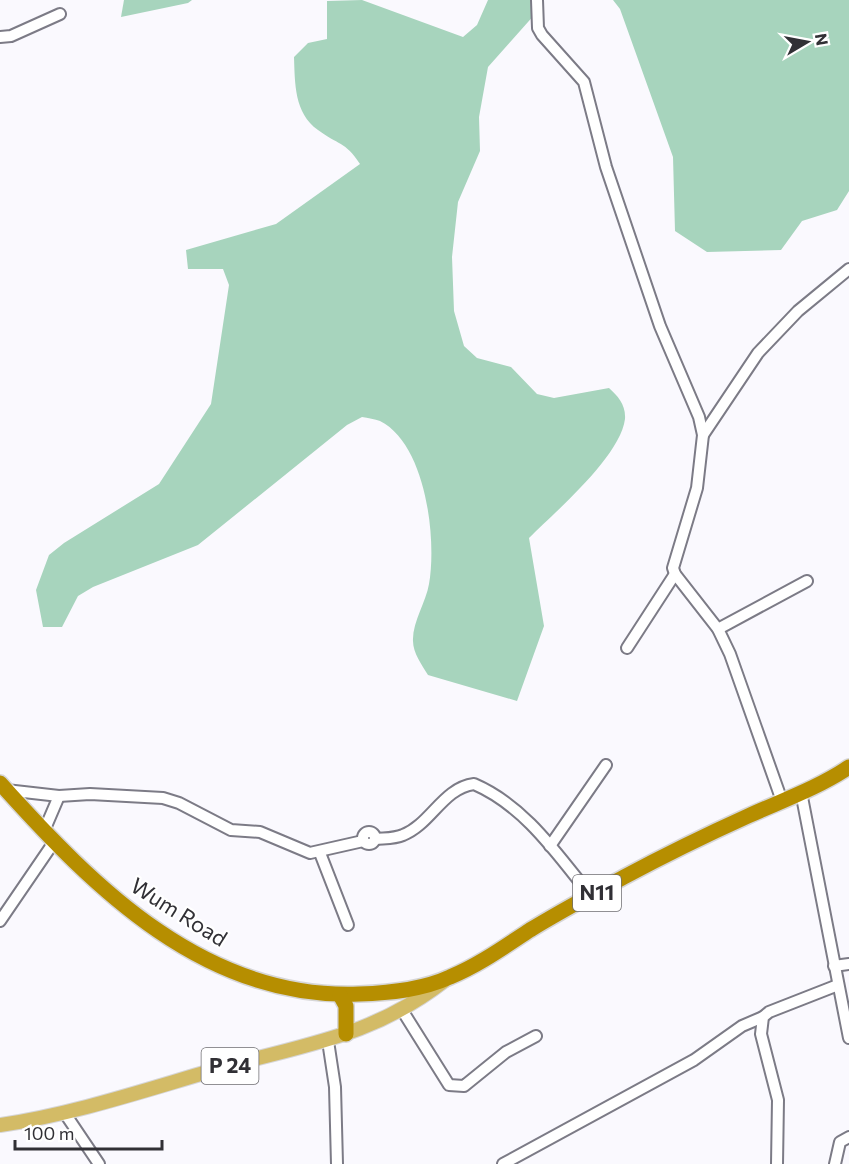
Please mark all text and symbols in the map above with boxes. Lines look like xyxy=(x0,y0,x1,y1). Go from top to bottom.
north arrow xyxy=(777,12,837,72)
text: N xyxy=(812,32,833,47)
street label: Wum Road xyxy=(126,871,232,952)
road number: N11 xyxy=(573,875,621,911)
road number: P 24 xyxy=(202,1048,258,1084)
scale bar xyxy=(15,1113,162,1151)
text: 100 m xyxy=(24,1122,74,1144)

